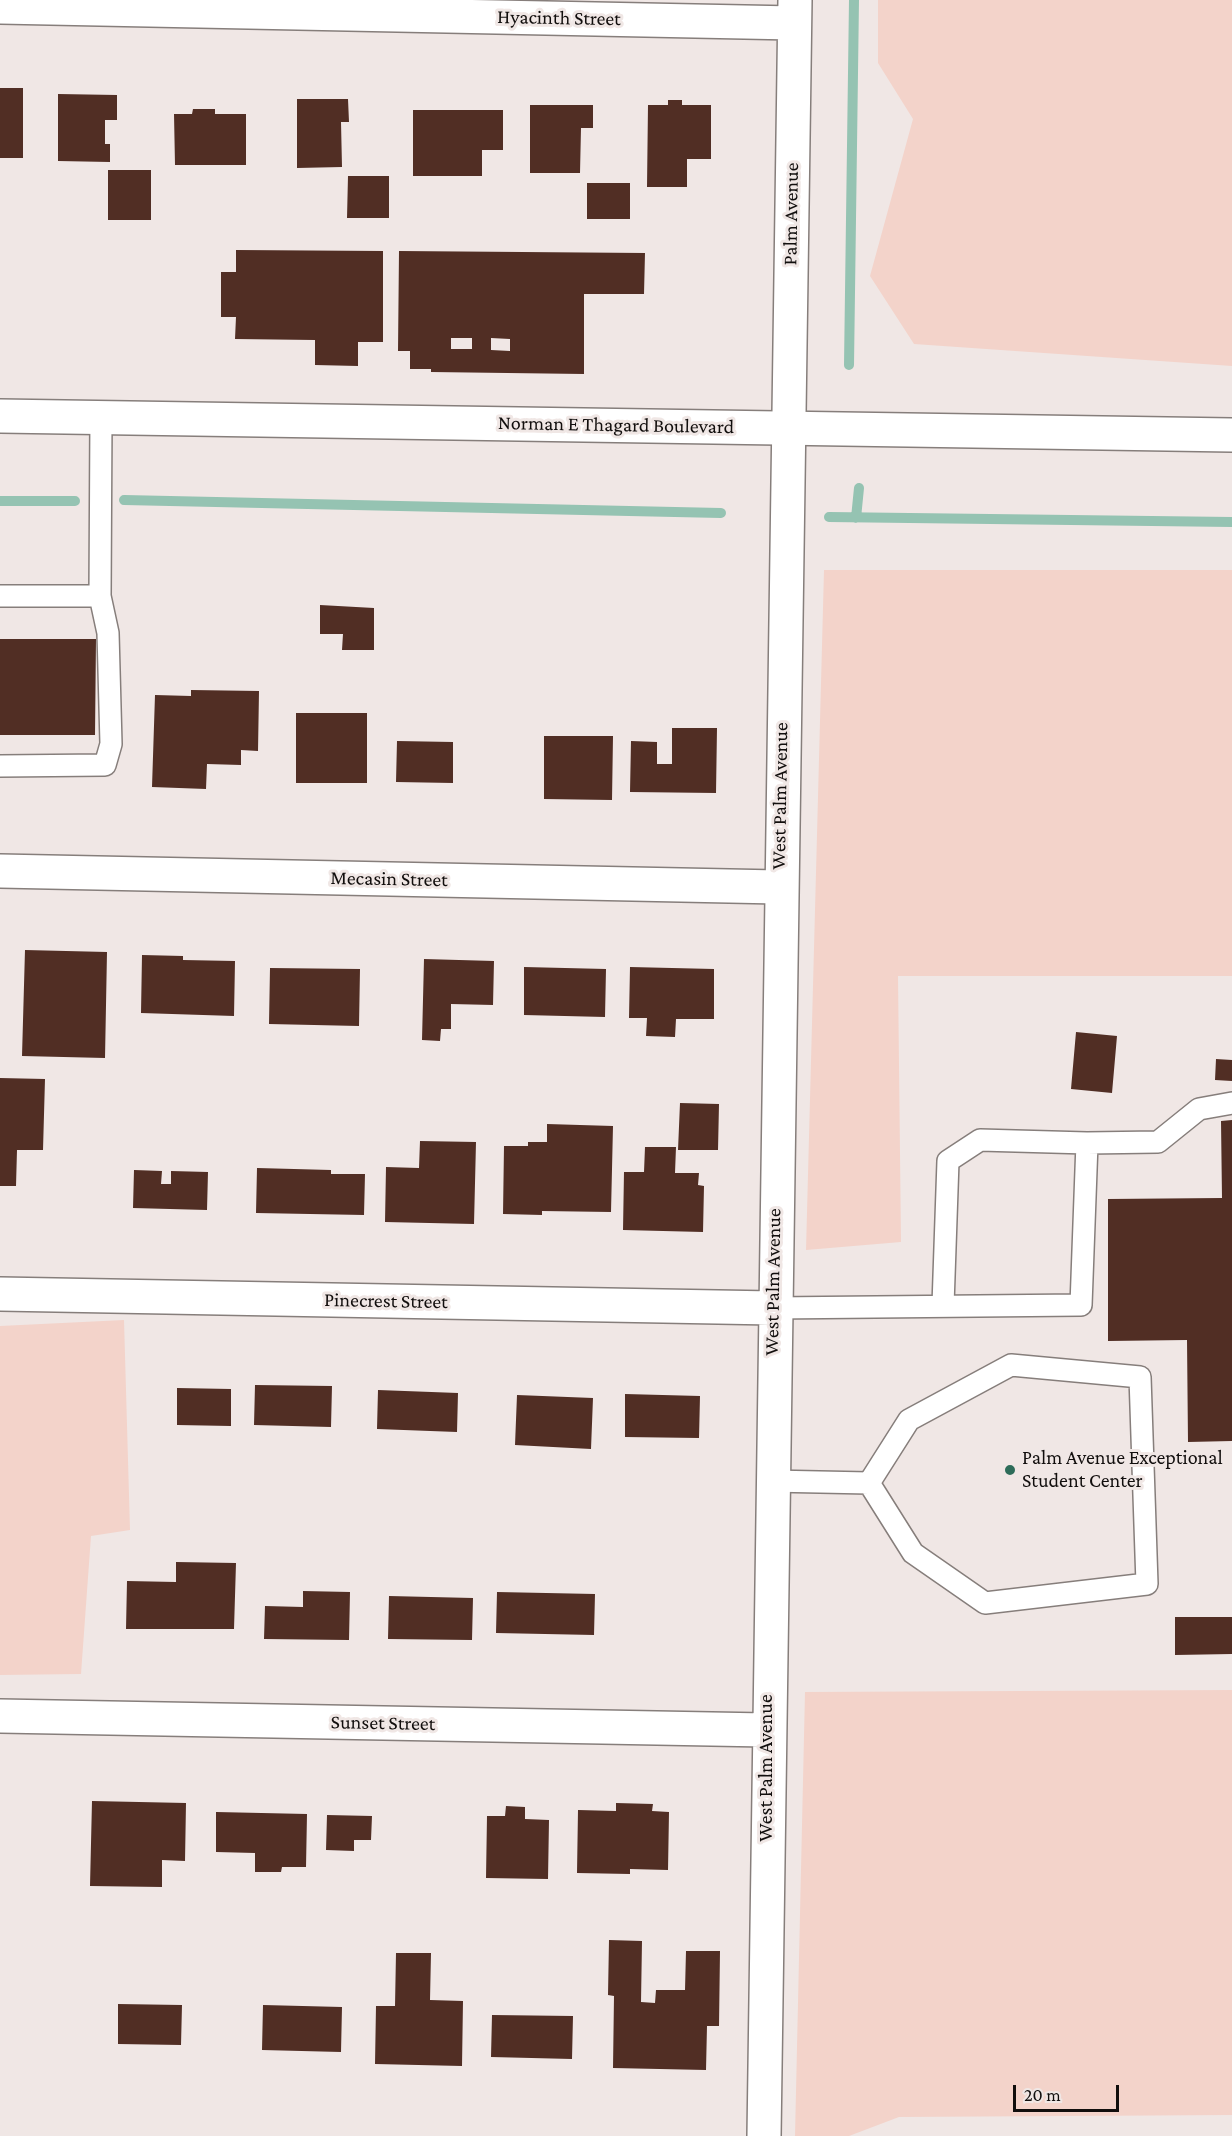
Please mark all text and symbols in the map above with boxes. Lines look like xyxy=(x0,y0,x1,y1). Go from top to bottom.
street label: Hyacinth Street xyxy=(497,5,621,31)
street label: Palm Avenue xyxy=(778,162,804,266)
street label: Norman E Thagard Boulevard xyxy=(498,411,734,439)
street label: West Palm Avenue xyxy=(767,722,793,870)
street label: Mecasin Street xyxy=(330,866,448,892)
street label: West Palm Avenue xyxy=(760,1208,786,1356)
street label: Pinecrest Street xyxy=(324,1288,448,1314)
place label: Palm Avenue Exceptional Student Center xyxy=(1022,1446,1223,1493)
marker: Palm Avenue Exceptional Student Center xyxy=(1003,1463,1017,1477)
street label: West Palm Avenue xyxy=(754,1694,778,1842)
street label: Sunset Street xyxy=(331,1710,435,1736)
scale bar xyxy=(1016,2073,1122,2111)
text: 20 m xyxy=(1024,2085,1061,2105)

